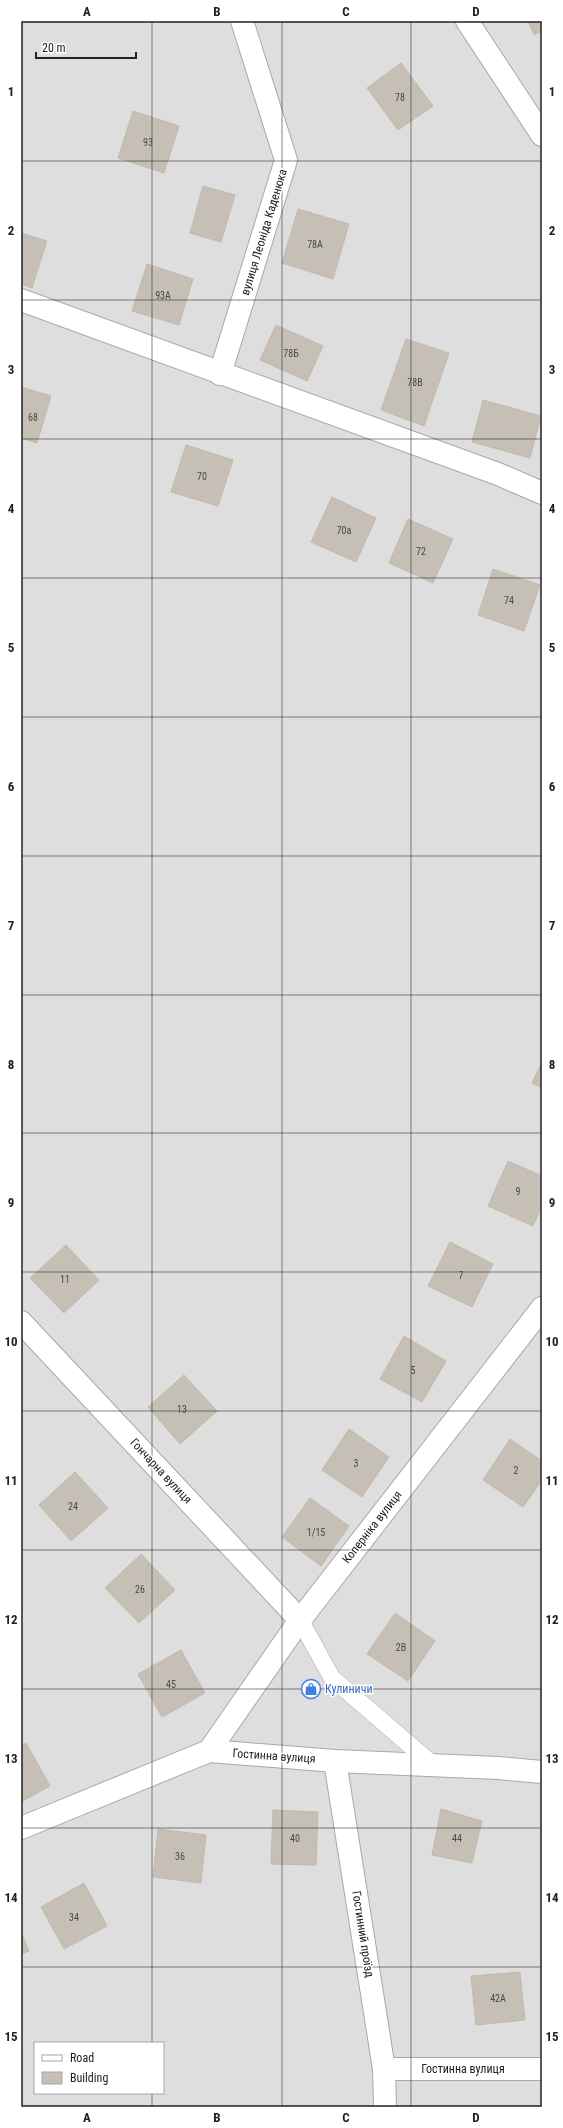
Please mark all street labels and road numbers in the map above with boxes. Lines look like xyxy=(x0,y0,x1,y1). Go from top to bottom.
street label: вулиця Леоніда Каденюка xyxy=(238,167,290,297)
street label: Гончарна вулиця xyxy=(127,1435,195,1507)
street label: Коперніка вулиця xyxy=(339,1488,405,1566)
street label: Гостинна вулиця xyxy=(232,1746,316,1766)
street label: Гостинний проїзд xyxy=(349,1890,377,1979)
street label: Гостинна вулиця xyxy=(421,2062,505,2076)

